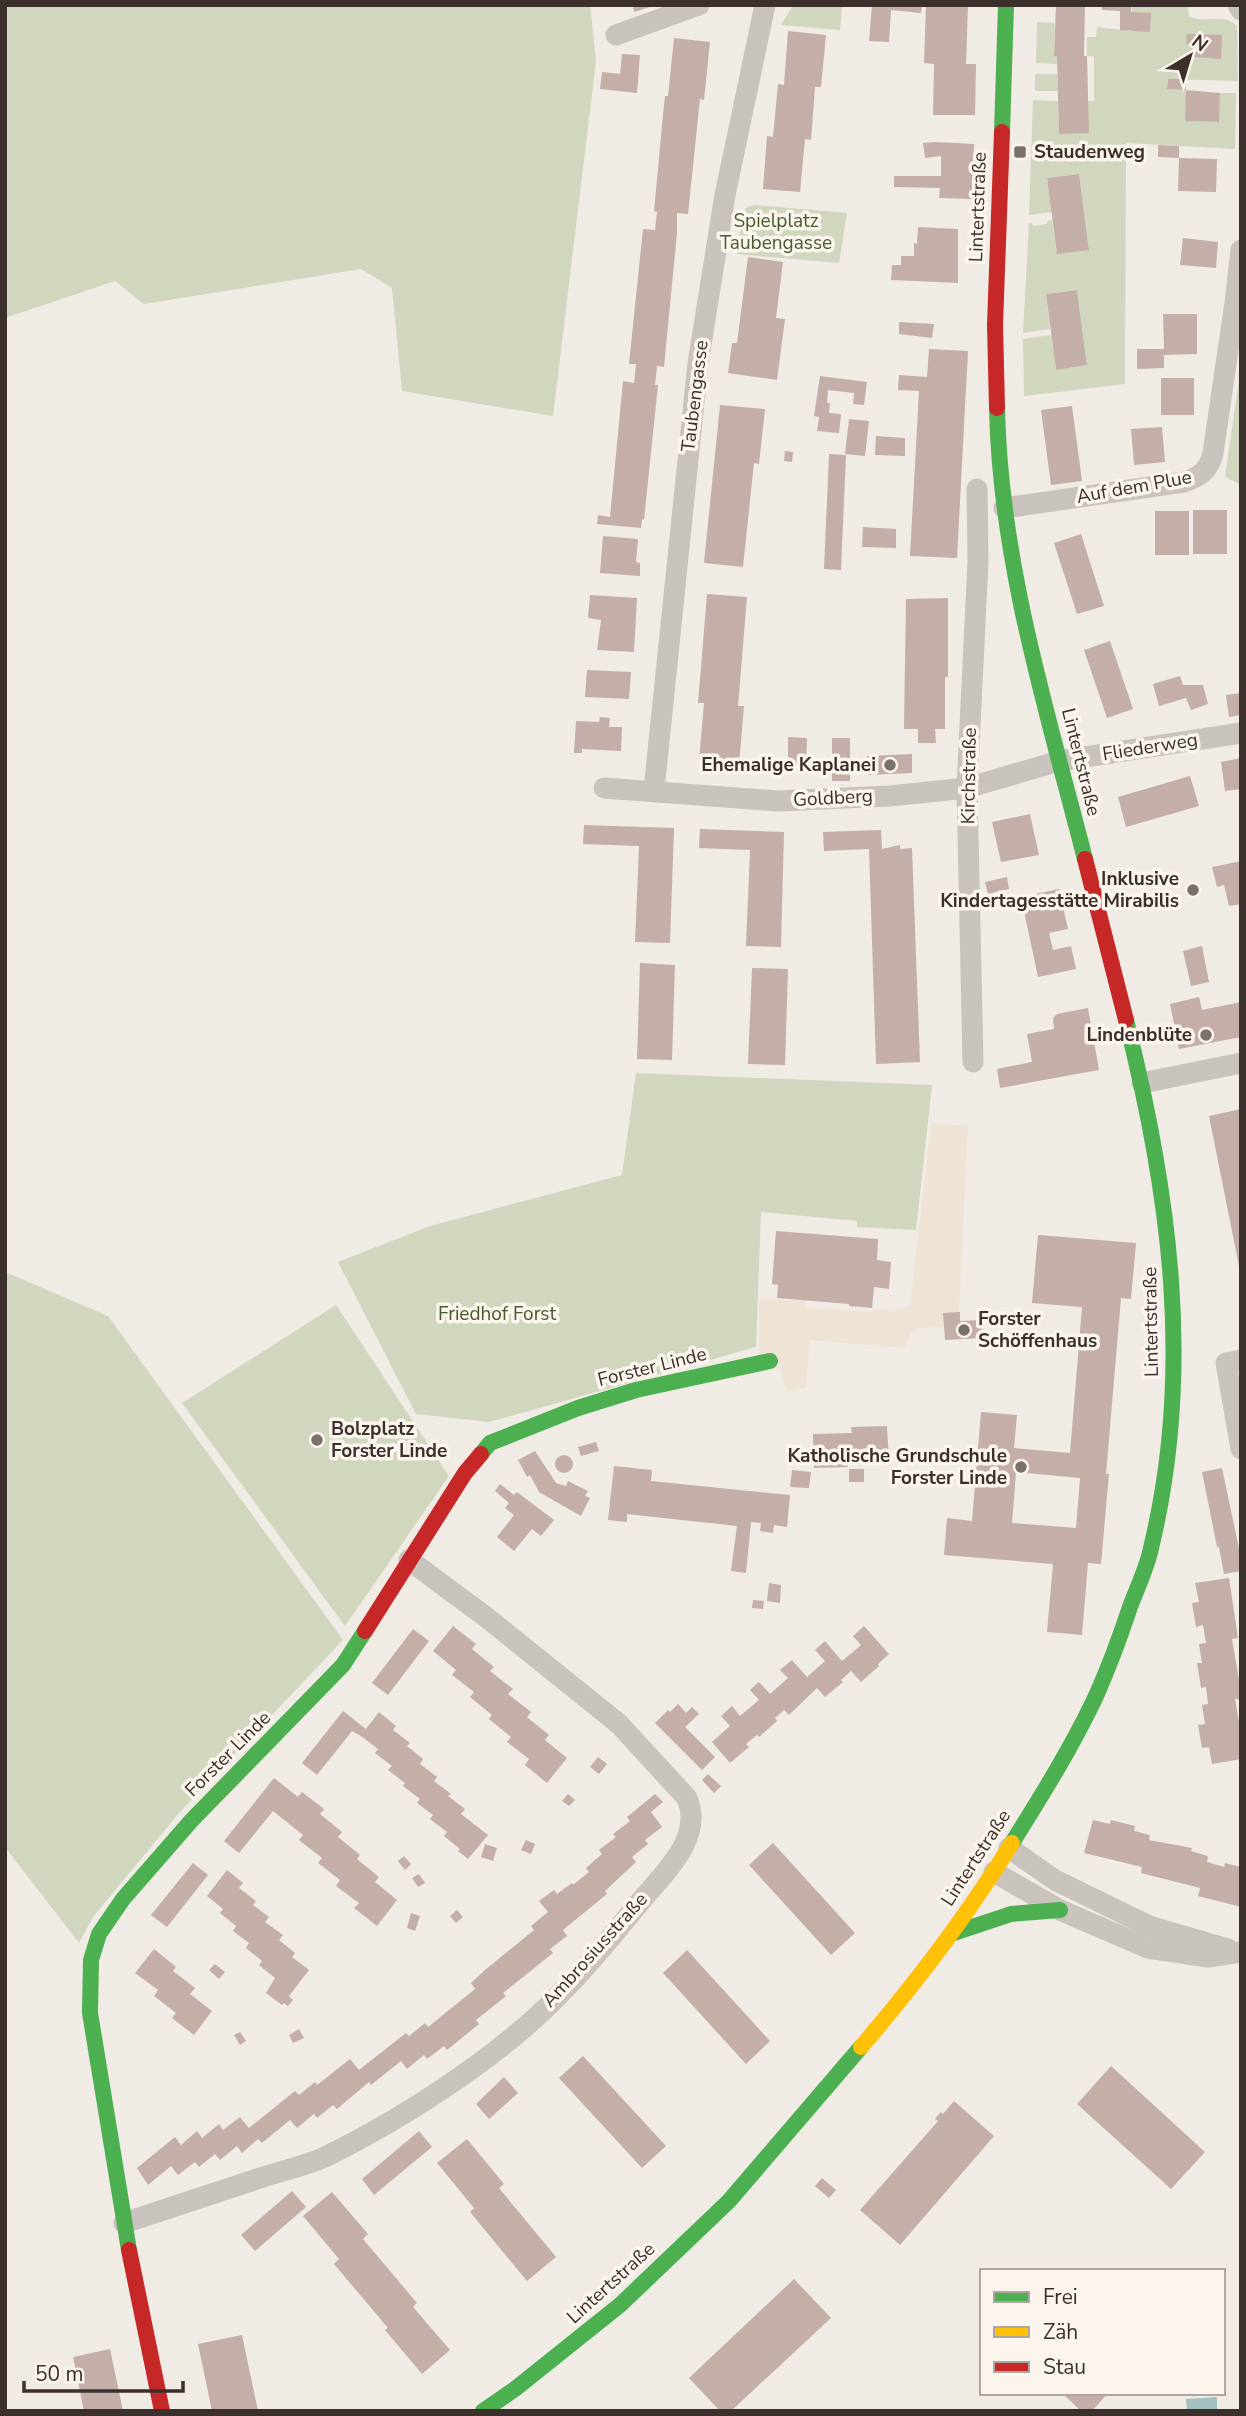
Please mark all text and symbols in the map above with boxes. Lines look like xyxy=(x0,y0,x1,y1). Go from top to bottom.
north arrow xyxy=(1155,21,1225,91)
text: N xyxy=(1186,29,1213,58)
place label: Staudenweg xyxy=(1034,139,1145,165)
marker: Staudenweg xyxy=(1012,144,1028,160)
street label: Lintertstraße xyxy=(963,151,993,263)
park label: Spielplatz Taubengasse xyxy=(720,208,832,256)
street label: Taubengasse xyxy=(675,339,715,453)
street label: Auf dem Plue xyxy=(1074,464,1194,510)
street label: Lintertstraße xyxy=(1055,705,1107,819)
street label: Kirchstraße xyxy=(955,727,983,825)
street label: Fliederweg xyxy=(1100,727,1200,767)
place label: Ehemalige Kaplanei xyxy=(701,752,876,778)
marker: Ehemalige Kaplanei xyxy=(882,757,898,773)
street label: Goldberg xyxy=(792,783,874,813)
place label: Inklusive Kindertagesstätte Mirabilis xyxy=(940,866,1179,914)
marker: Inklusive Kindertagesstätte Mirabilis xyxy=(1185,882,1201,898)
place label: Lindenblüte xyxy=(1087,1022,1192,1048)
marker: Lindenblüte xyxy=(1198,1027,1214,1043)
street label: Lintertstraße xyxy=(1137,1267,1165,1377)
park label: Friedhof Forst xyxy=(438,1301,556,1327)
place label: Forster Schöffenhaus xyxy=(978,1306,1097,1354)
marker: Forster Schöffenhaus xyxy=(956,1322,972,1338)
street label: Forster Linde xyxy=(595,1341,709,1393)
place label: Bolzplatz Forster Linde xyxy=(331,1416,447,1464)
marker: Bolzplatz Forster Linde xyxy=(309,1432,325,1448)
place label: Katholische Grundschule Forster Linde xyxy=(787,1443,1007,1491)
marker: Katholische Grundschule Forster Linde xyxy=(1013,1459,1029,1475)
street label: Forster Linde xyxy=(179,1705,277,1803)
street label: Lintertstraße xyxy=(935,1805,1017,1911)
street label: Ambrosiusstraße xyxy=(536,1887,654,2013)
street label: Lintertstraße xyxy=(561,2236,661,2330)
legend xyxy=(980,2269,1225,2395)
text: Frei xyxy=(1043,2283,1078,2311)
text: Zäh xyxy=(1043,2318,1078,2346)
scale bar xyxy=(24,2350,184,2394)
text: Stau xyxy=(1043,2353,1086,2381)
text: 50 m xyxy=(35,2360,84,2388)

